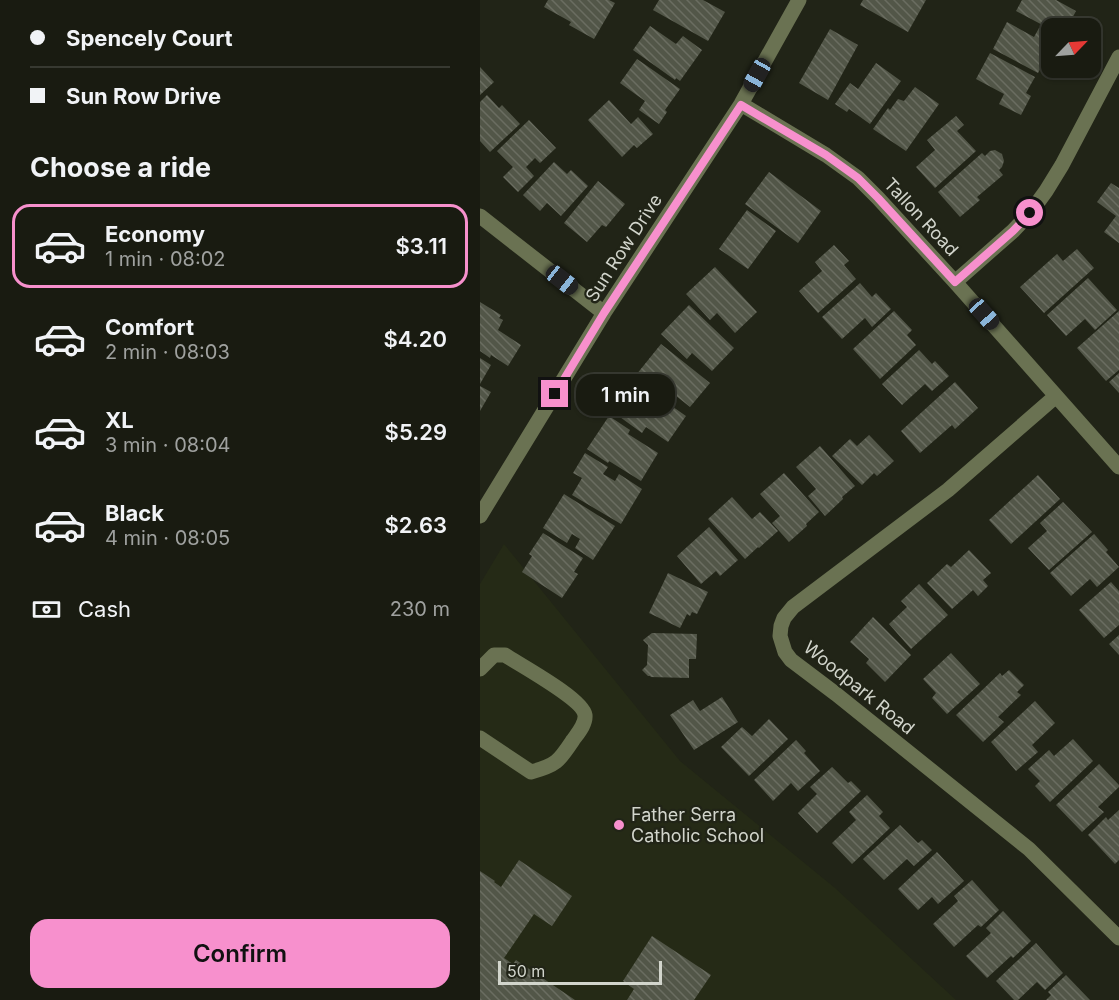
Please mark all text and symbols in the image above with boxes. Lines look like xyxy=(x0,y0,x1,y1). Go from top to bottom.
north arrow xyxy=(1041,18,1101,78)
map controls xyxy=(1041,18,1101,78)
text: Spencely Court xyxy=(66,25,233,51)
car xyxy=(740,55,774,95)
text: Sun Row Drive xyxy=(66,83,221,109)
text: Choose a ride xyxy=(30,151,211,184)
street label: Tallon Road xyxy=(880,173,963,260)
street label: Sun Row Drive xyxy=(581,190,666,306)
route start xyxy=(1016,199,1043,226)
icon: car xyxy=(33,219,87,273)
text: Economy xyxy=(105,221,205,247)
text: $3.11 xyxy=(396,233,447,259)
text: 1 min · 08:02 xyxy=(105,247,226,271)
car xyxy=(542,262,582,298)
car xyxy=(965,295,1003,333)
icon: car xyxy=(33,312,87,366)
text: Comfort xyxy=(105,314,194,340)
text: $4.20 xyxy=(384,326,447,352)
text: 2 min · 08:03 xyxy=(105,340,230,364)
callout: 1 min xyxy=(576,373,675,415)
route end xyxy=(541,380,568,407)
text: 1 min xyxy=(601,383,650,407)
icon: car xyxy=(33,405,87,459)
text: XL xyxy=(105,407,134,433)
text: $5.29 xyxy=(385,419,447,445)
text: 3 min · 08:04 xyxy=(105,433,230,457)
icon: car xyxy=(33,498,87,552)
text: Black xyxy=(105,500,164,526)
text: $2.63 xyxy=(385,512,447,538)
text: 4 min · 08:05 xyxy=(105,526,230,550)
icon: cash xyxy=(30,593,63,626)
text: Cash xyxy=(78,596,131,622)
text: 230 m xyxy=(390,597,450,621)
street label: Woodpark Road xyxy=(800,637,919,739)
place label: Father Serra Catholic School xyxy=(631,804,764,846)
marker: Father Serra Catholic School xyxy=(612,818,626,832)
button: Confirm xyxy=(30,919,450,988)
scale bar xyxy=(498,958,662,986)
text: 50 m xyxy=(507,961,545,981)

